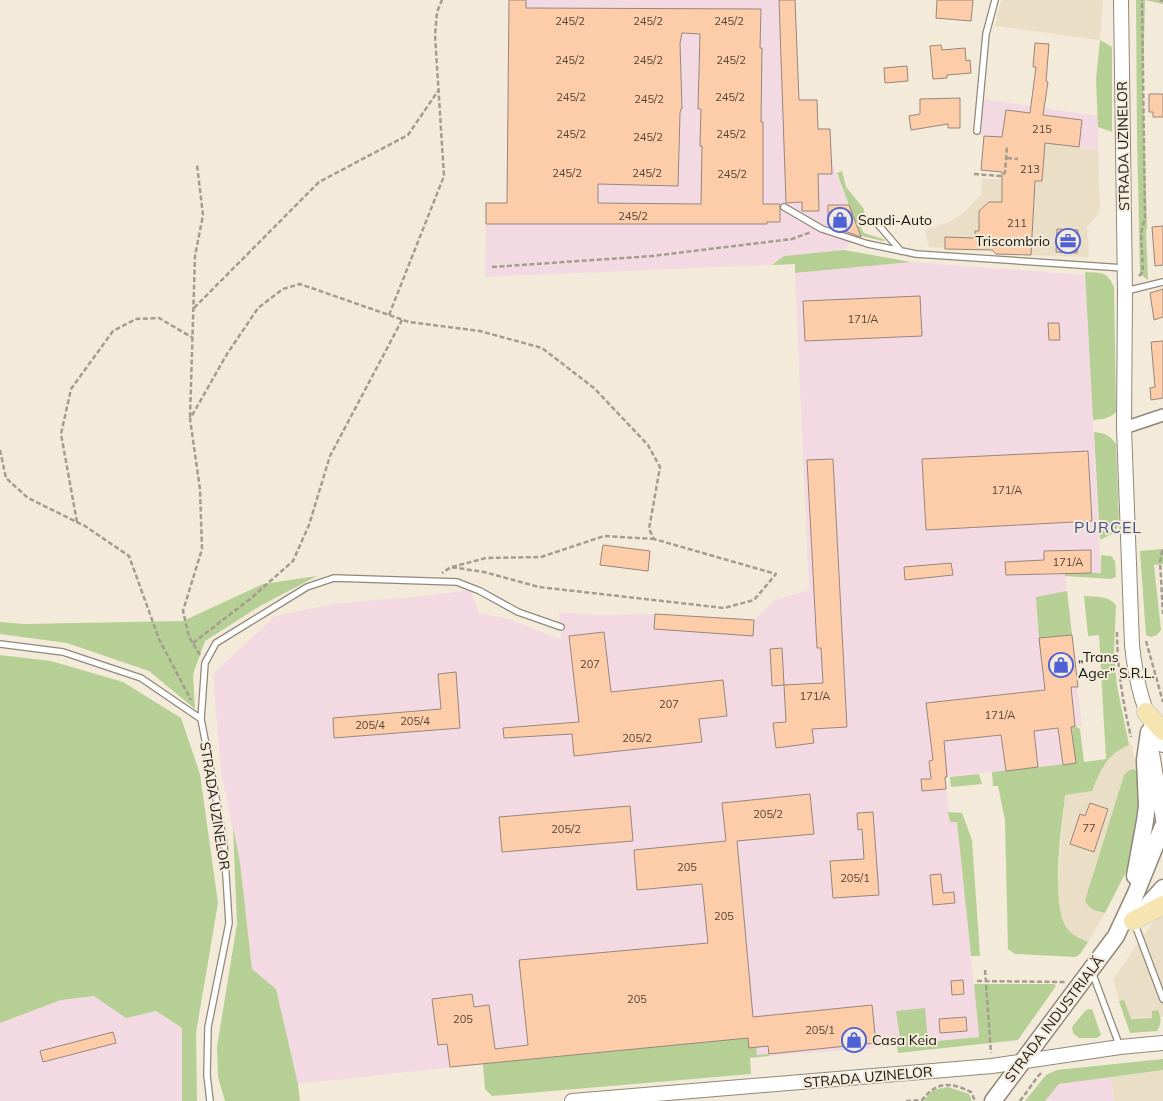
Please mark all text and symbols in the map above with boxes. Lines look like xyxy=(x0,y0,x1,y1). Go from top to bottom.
house number: 245/2 xyxy=(555,14,585,28)
house number: 245/2 xyxy=(633,14,663,28)
house number: 245/2 xyxy=(714,14,744,28)
house number: 245/2 xyxy=(555,53,585,67)
house number: 245/2 xyxy=(633,53,663,67)
house number: 245/2 xyxy=(716,53,746,67)
street label: STRADA UZINELOR xyxy=(1113,81,1133,211)
house number: 245/2 xyxy=(556,90,586,104)
house number: 245/2 xyxy=(715,90,745,104)
house number: 245/2 xyxy=(634,92,664,106)
house number: 215 xyxy=(1032,122,1052,136)
house number: 245/2 xyxy=(556,127,586,141)
house number: 245/2 xyxy=(716,127,746,141)
house number: 245/2 xyxy=(633,130,663,144)
house number: 213 xyxy=(1020,162,1040,176)
house number: 245/2 xyxy=(552,166,582,180)
house number: 245/2 xyxy=(632,166,662,180)
house number: 245/2 xyxy=(717,167,747,181)
shop icon: Sandi-Auto xyxy=(827,207,853,233)
house number: 245/2 xyxy=(618,209,648,223)
place label: Sandi-Auto xyxy=(858,211,932,229)
house number: 211 xyxy=(1007,216,1027,230)
office icon: Triscombrio xyxy=(1055,228,1081,254)
place label: Triscombrio xyxy=(975,232,1050,250)
house number: 171/A xyxy=(848,312,878,326)
house number: 171/A xyxy=(992,483,1022,497)
district label: PURCEL xyxy=(1074,517,1142,537)
house number: 171/A xyxy=(1053,555,1083,569)
place label: „Trans Ager” S.R.L. xyxy=(1078,648,1155,682)
shop icon: „Trans Ager” S.R.L. xyxy=(1048,652,1074,678)
house number: 207 xyxy=(580,657,600,671)
house number: 171/A xyxy=(800,689,830,703)
house number: 207 xyxy=(659,697,679,711)
house number: 171/A xyxy=(985,708,1015,722)
house number: 205/4 xyxy=(400,714,430,728)
house number: 205/4 xyxy=(355,718,385,732)
house number: 205/2 xyxy=(622,731,652,745)
street label: STRADA UZINELOR xyxy=(196,741,234,872)
house number: 205/2 xyxy=(753,807,783,821)
house number: 77 xyxy=(1082,821,1096,835)
house number: 205/2 xyxy=(551,822,581,836)
house number: 205 xyxy=(677,860,697,874)
house number: 205/1 xyxy=(840,871,870,885)
house number: 205 xyxy=(714,909,734,923)
street label: STRADA INDUSTRIALĂ xyxy=(1000,952,1108,1086)
house number: 205 xyxy=(627,992,647,1006)
house number: 205 xyxy=(453,1012,473,1026)
house number: 205/1 xyxy=(805,1023,835,1037)
shop icon: Casa Keia xyxy=(841,1027,867,1053)
place label: Casa Keia xyxy=(872,1031,937,1049)
street label: STRADA UZINELOR xyxy=(803,1062,934,1092)

